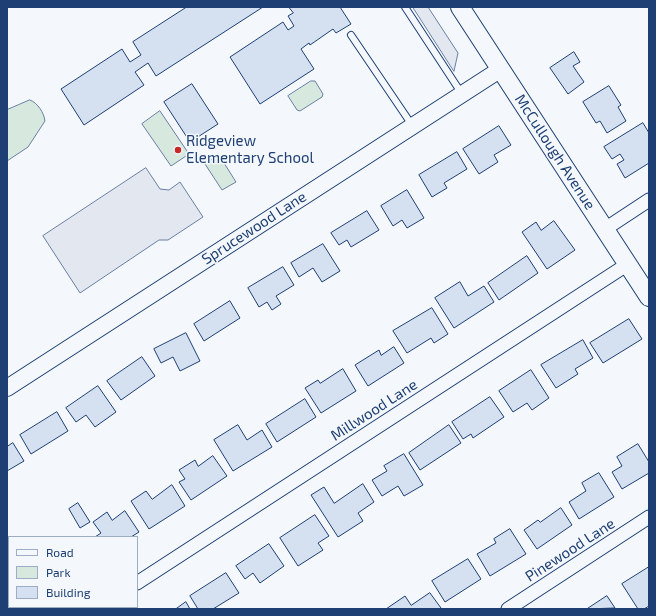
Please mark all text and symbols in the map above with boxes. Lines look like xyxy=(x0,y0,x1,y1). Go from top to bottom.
street label: McCullough Avenue xyxy=(511,91,599,213)
place label: Ridgeview Elementary School xyxy=(186,132,314,167)
marker: Ridgeview Elementary School xyxy=(173,145,183,155)
street label: Sprucewood Lane xyxy=(198,188,310,268)
street label: Millwood Lane xyxy=(327,375,421,445)
street label: Pinewood Lane xyxy=(522,514,618,586)
legend xyxy=(8,536,138,608)
text: Road xyxy=(46,545,74,559)
text: Park xyxy=(46,565,71,579)
text: Building xyxy=(46,585,90,599)

